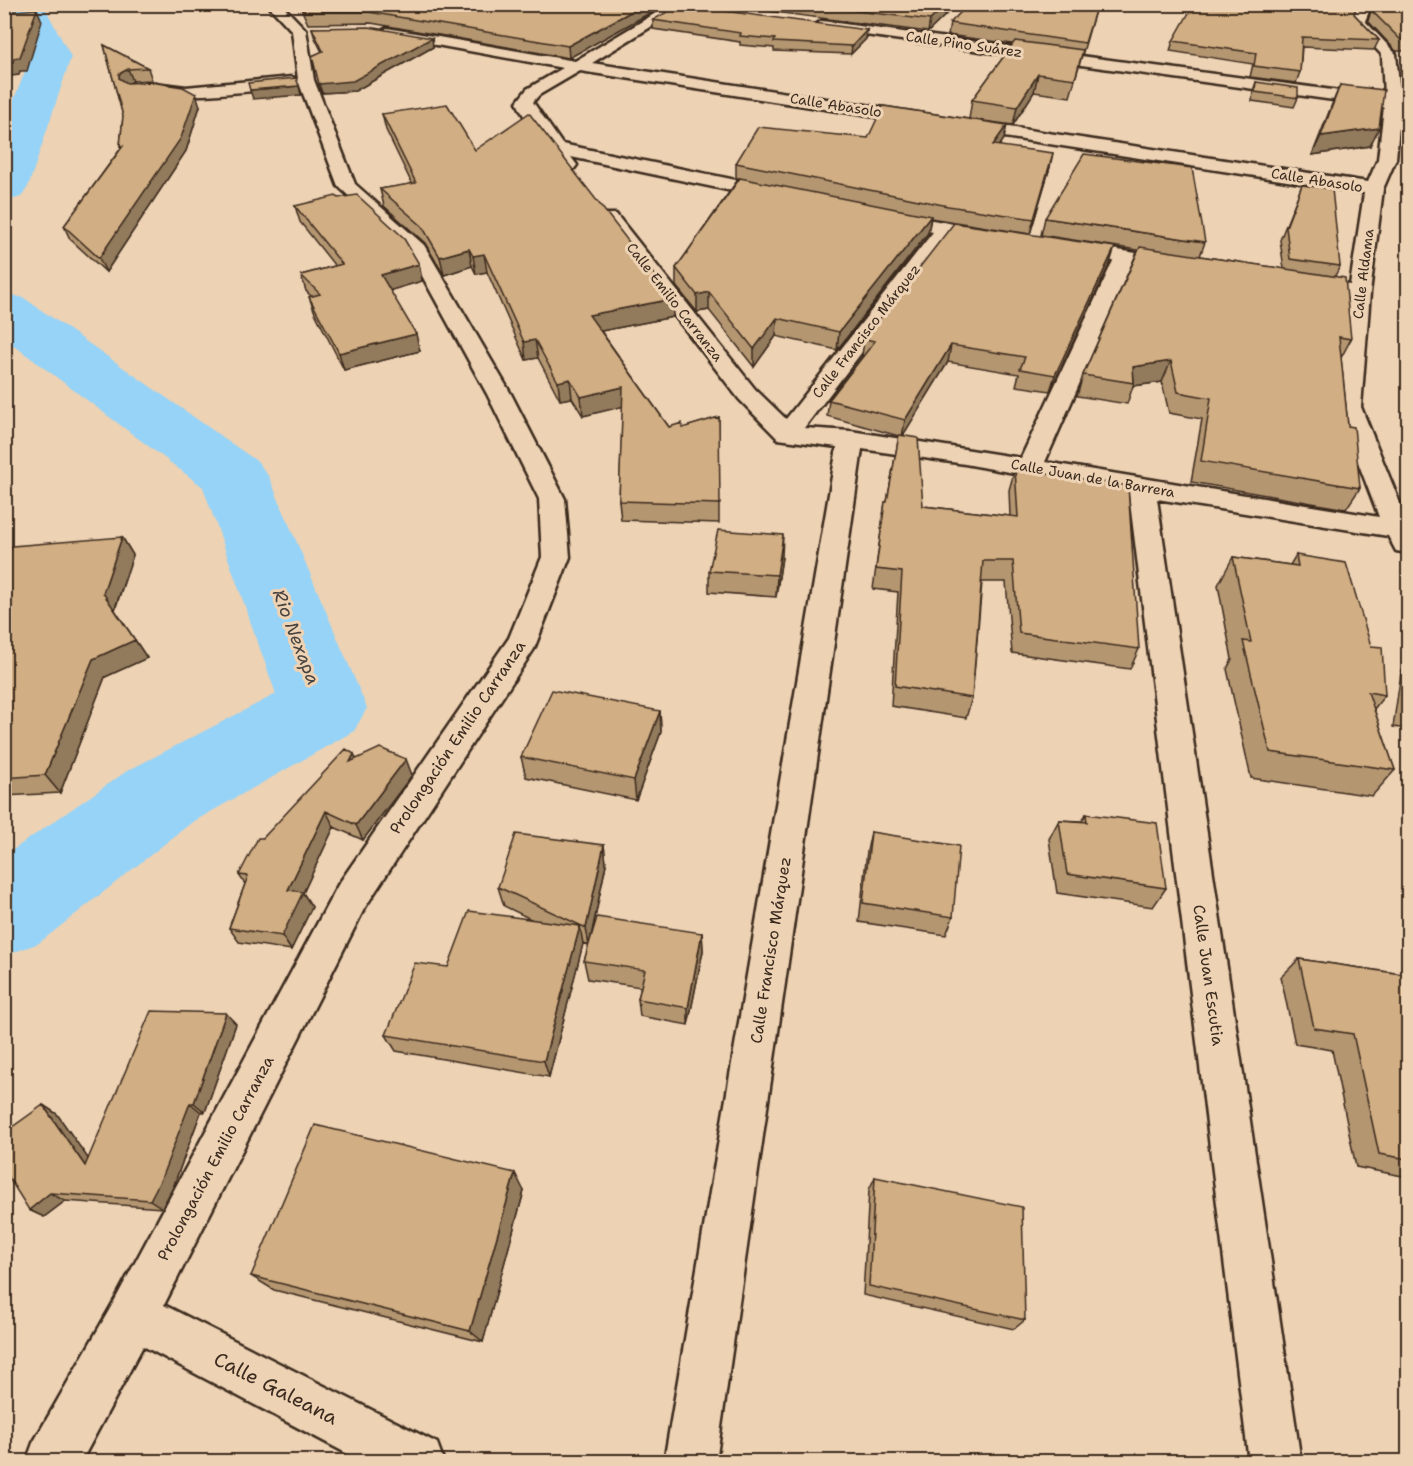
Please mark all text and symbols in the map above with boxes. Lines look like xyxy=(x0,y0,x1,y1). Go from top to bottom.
street label: Calle Pino Suárez xyxy=(905,27,1023,61)
street label: Calle Abasolo xyxy=(789,89,883,121)
street label: Calle Abasolo xyxy=(1270,164,1364,196)
street label: Calle Aldama xyxy=(1349,228,1377,320)
street label: Calle Emilio Carranza xyxy=(623,239,727,365)
street label: Calle Francisco Márquez xyxy=(808,260,924,402)
street label: Calle Juan de la Barrera xyxy=(1010,455,1177,501)
water label: Rio Nexapa xyxy=(267,586,325,688)
street label: Prolongación Emilio Carranza xyxy=(385,636,530,838)
street label: Calle Francisco Márquez xyxy=(745,855,796,1045)
street label: Calle Juan Escutia xyxy=(1188,903,1229,1047)
street label: Prolongación Emilio Carranza xyxy=(152,1052,279,1264)
street label: Calle Galeana xyxy=(210,1346,343,1431)

